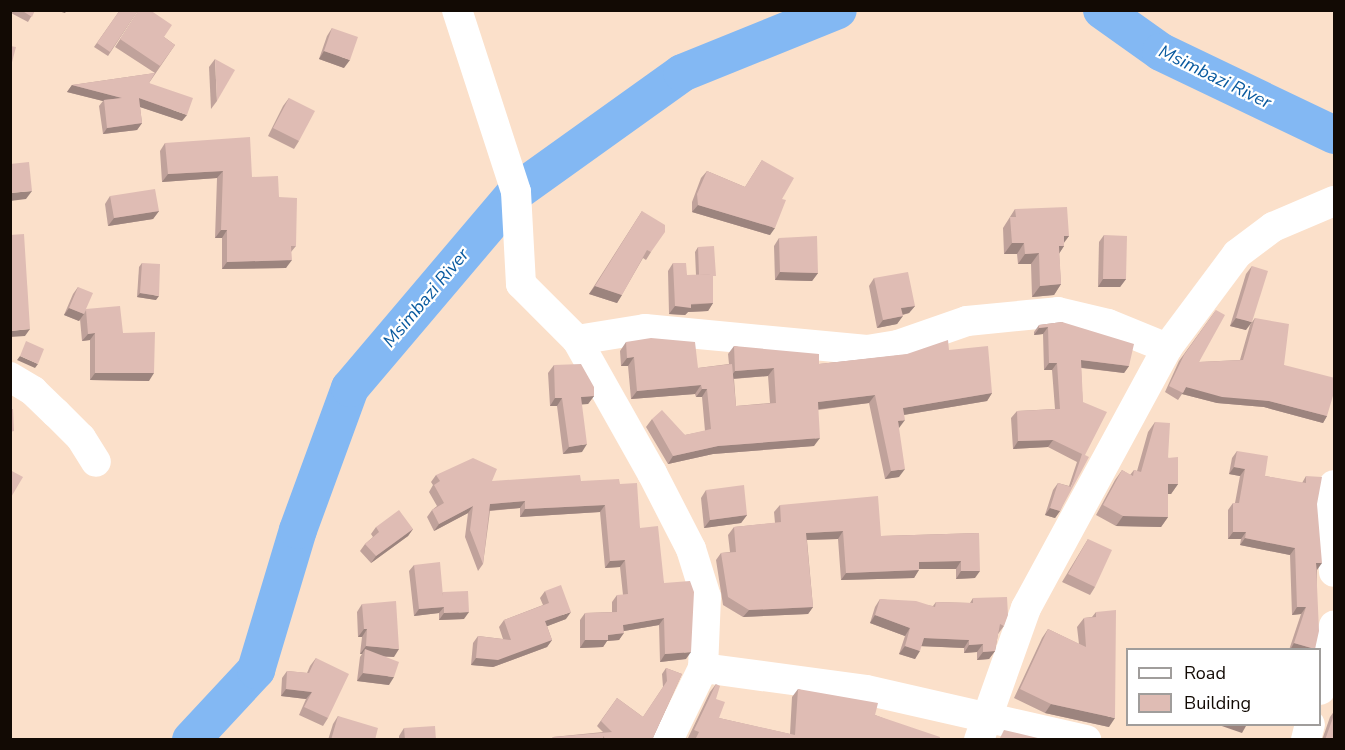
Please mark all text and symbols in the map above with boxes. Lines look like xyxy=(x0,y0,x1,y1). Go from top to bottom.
water label: Msimbazi River xyxy=(1155,41,1275,113)
water label: Msimbazi River xyxy=(378,244,474,352)
legend xyxy=(1126,648,1321,726)
text: Road xyxy=(1184,661,1226,685)
text: Building xyxy=(1184,691,1251,715)

